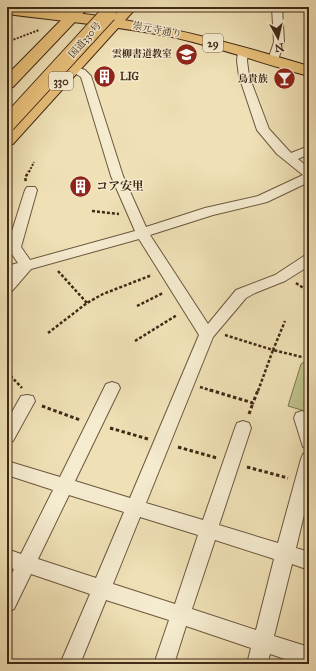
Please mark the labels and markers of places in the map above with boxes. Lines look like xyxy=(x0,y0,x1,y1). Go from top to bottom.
school or university icon: 雲柳書道教室 xyxy=(174,41,200,67)
place label: 雲柳書道教室 xyxy=(112,48,172,60)
building icon: LIG xyxy=(91,64,117,90)
bar icon: 鳥貴族 xyxy=(271,66,297,92)
place label: LIG xyxy=(120,71,140,83)
place label: 鳥貴族 xyxy=(238,73,268,85)
building icon: コア安里 xyxy=(67,173,93,199)
place label: コア安里 xyxy=(96,179,144,193)

